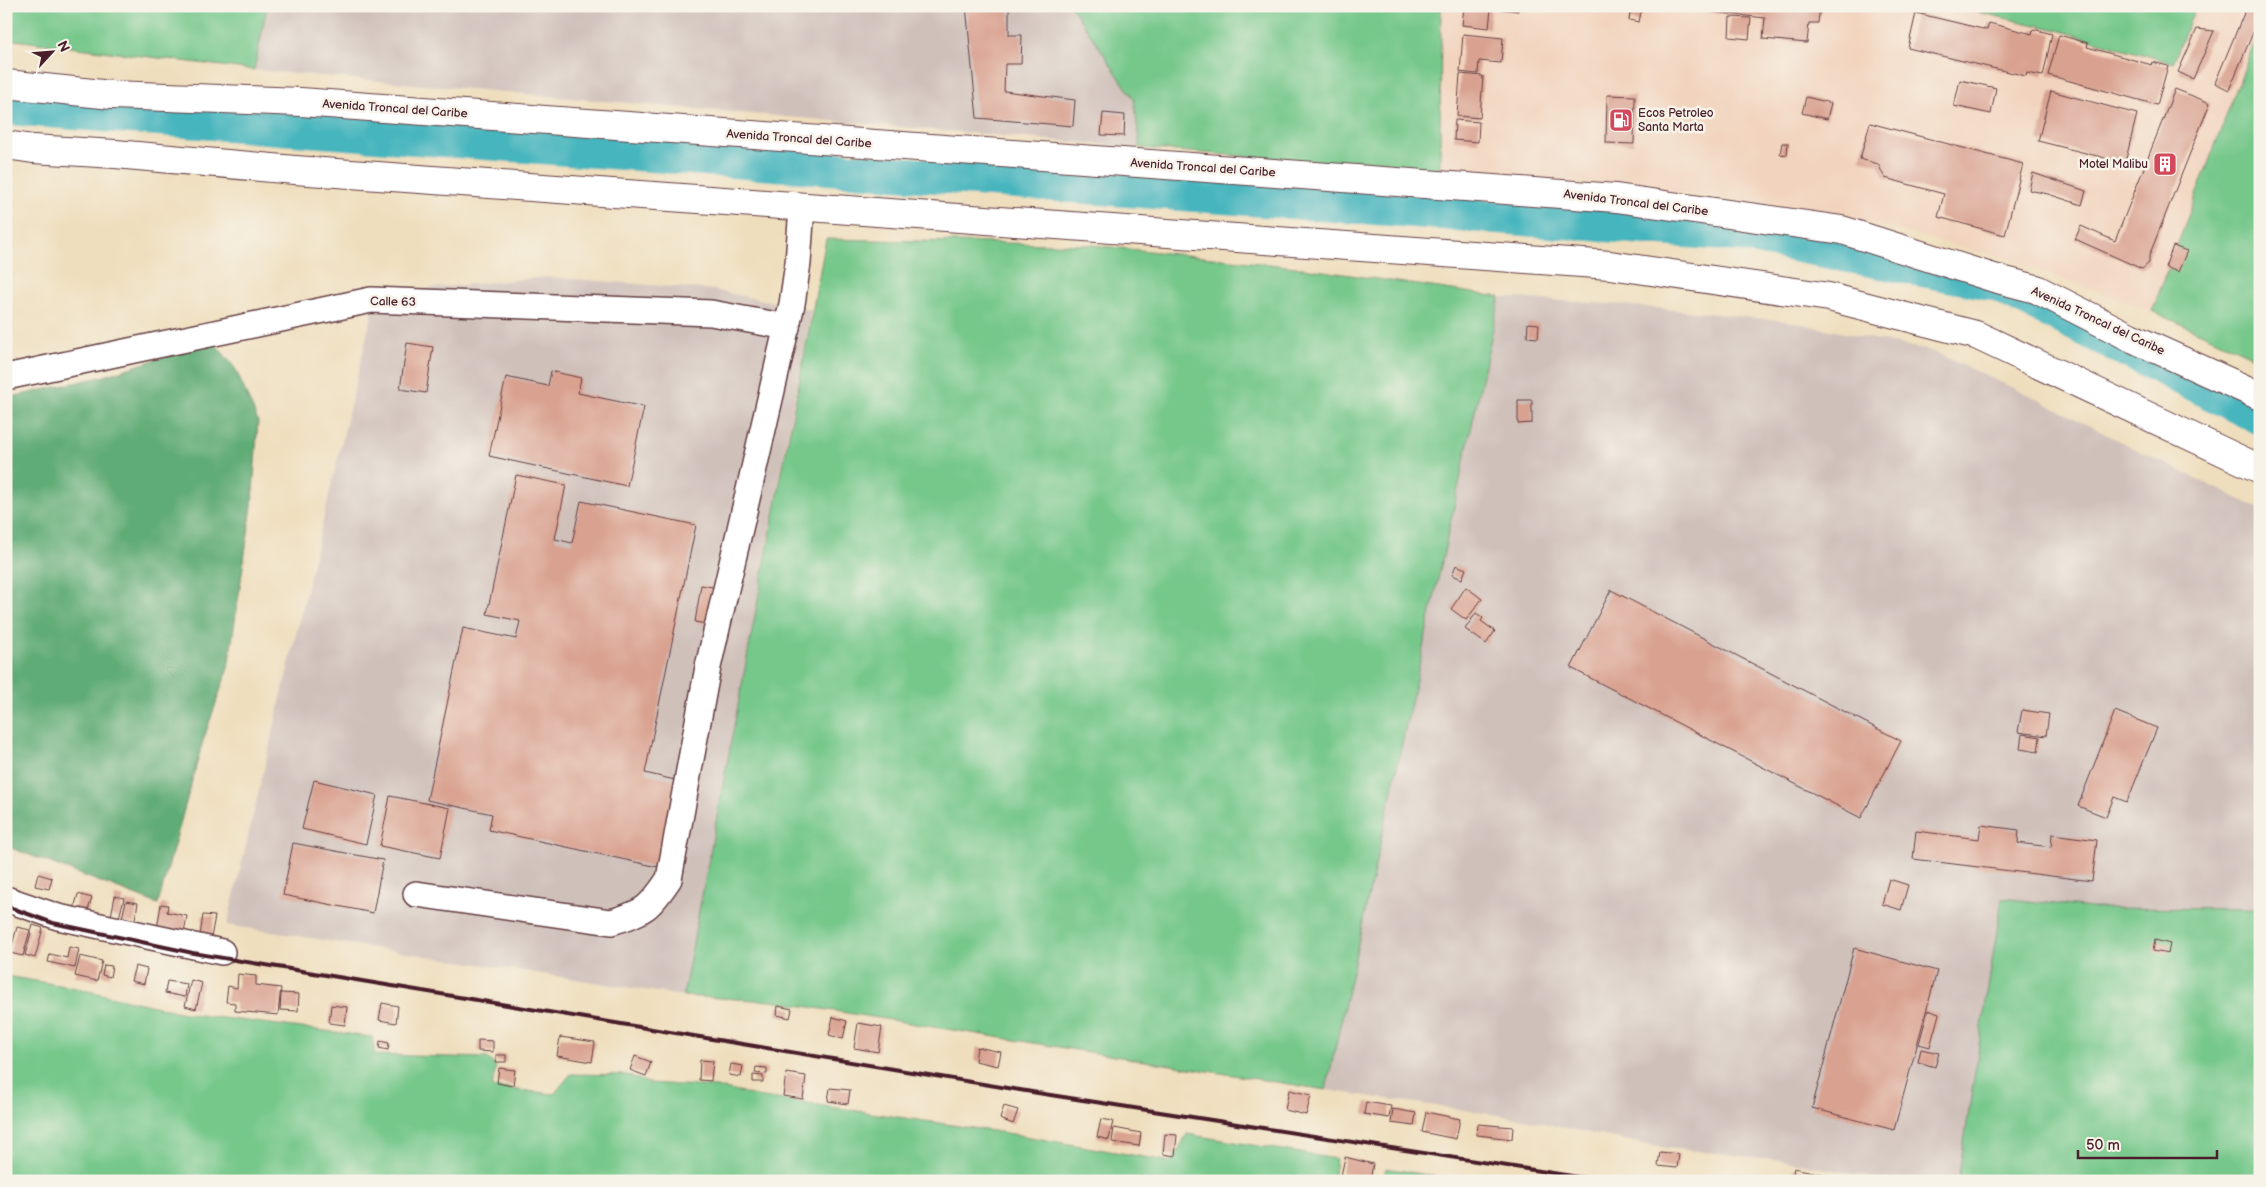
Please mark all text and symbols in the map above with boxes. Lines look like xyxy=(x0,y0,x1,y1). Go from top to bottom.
north arrow xyxy=(28,28,78,78)
text: N xyxy=(53,38,73,55)
street label: Avenida Troncal del Caribe xyxy=(322,96,468,122)
place label: Ecos Petroleo Santa Marta xyxy=(1638,106,1714,135)
fuel station icon: Ecos Petroleo Santa Marta xyxy=(1608,107,1634,133)
street label: Avenida Troncal del Caribe xyxy=(726,126,872,152)
building icon: Motel Malibu xyxy=(2152,151,2178,177)
street label: Avenida Troncal del Caribe xyxy=(1130,155,1276,181)
place label: Motel Malibu xyxy=(2079,157,2148,172)
street label: Avenida Troncal del Caribe xyxy=(1563,187,1709,219)
street label: Avenida Troncal del Caribe xyxy=(2029,283,2167,359)
street label: Calle 63 xyxy=(370,294,416,310)
scale bar xyxy=(2078,1127,2217,1159)
text: 50 m xyxy=(2086,1136,2120,1155)

